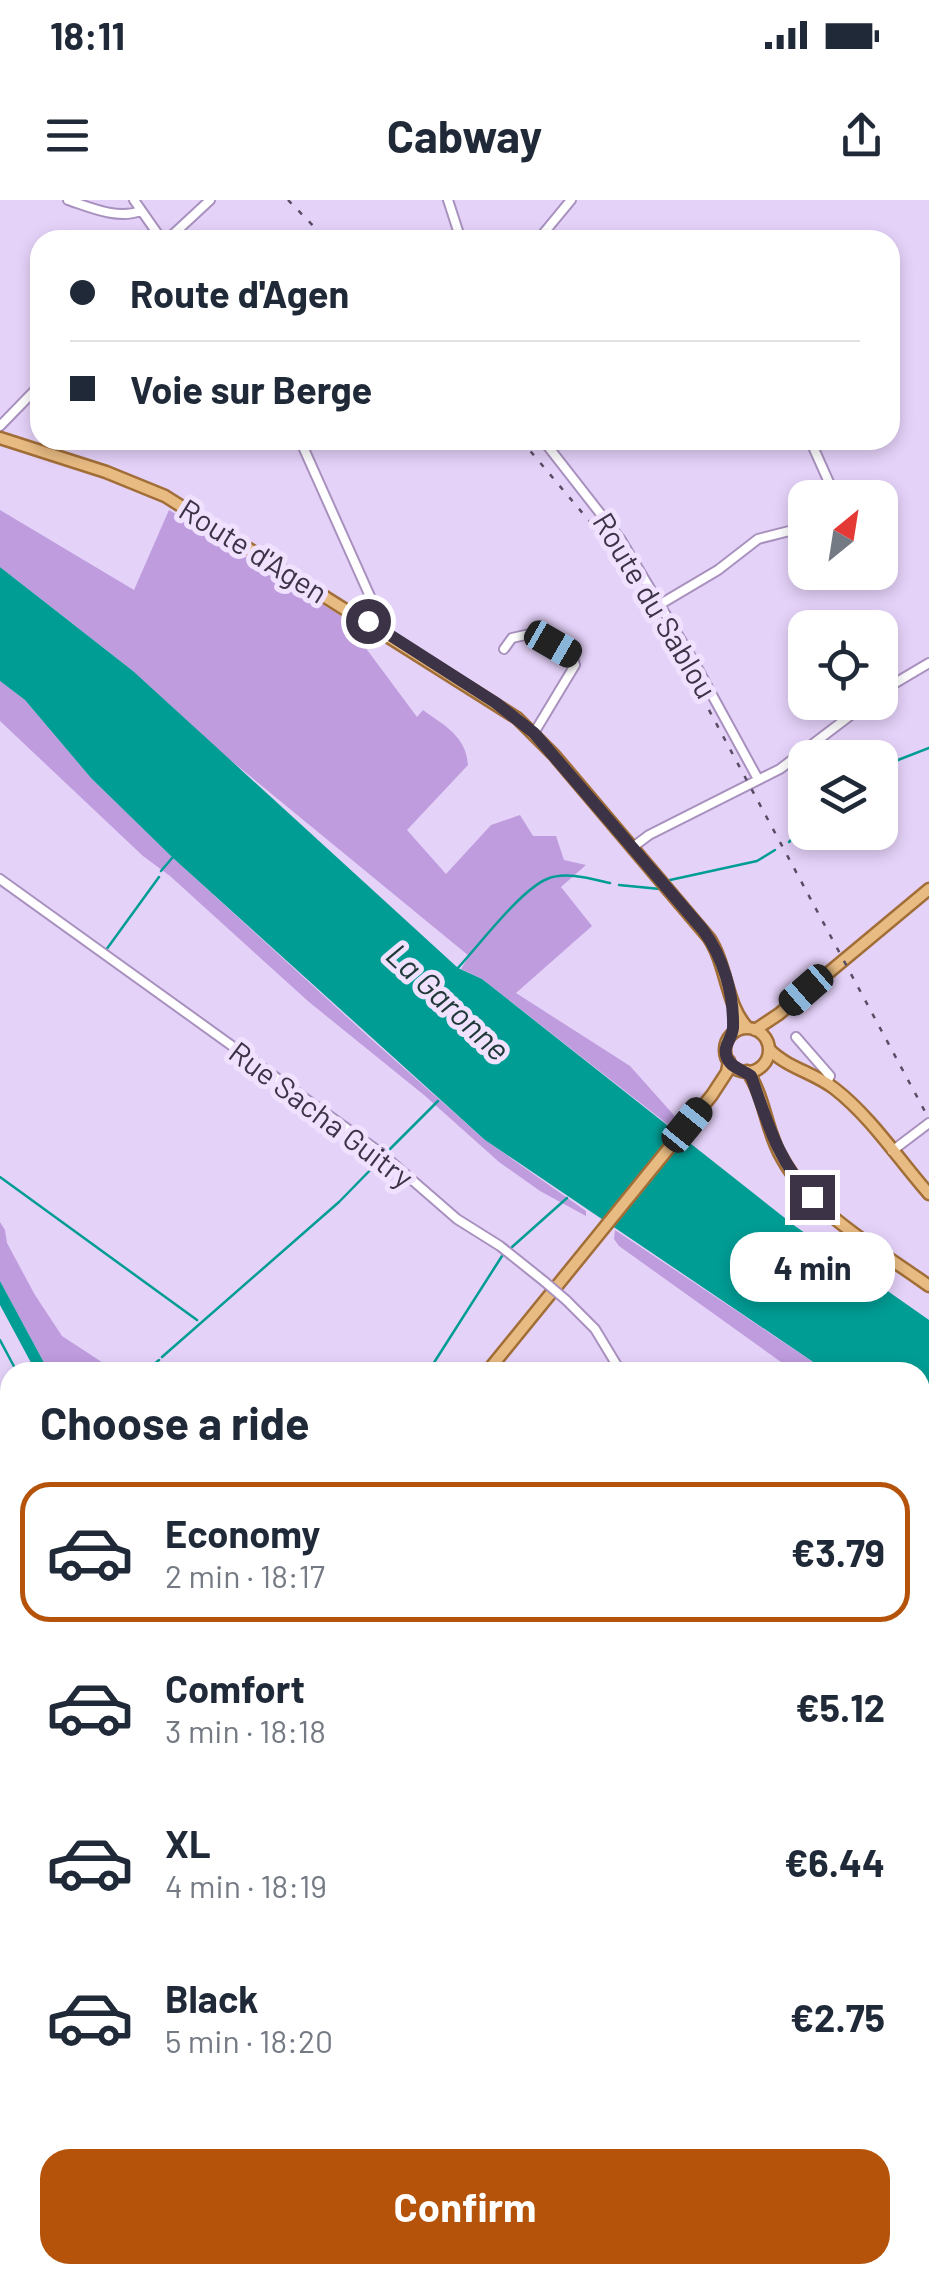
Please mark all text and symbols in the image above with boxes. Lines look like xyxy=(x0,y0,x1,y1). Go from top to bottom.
text: 18:11 xyxy=(50,12,125,58)
icon: menu xyxy=(40,108,95,163)
text: Cabway xyxy=(387,108,542,162)
icon: share xyxy=(834,108,889,163)
text: Route d'Agen xyxy=(130,270,349,316)
text: Voie sur Berge xyxy=(130,366,372,412)
north arrow xyxy=(788,480,898,590)
map controls xyxy=(788,480,898,850)
street label: Route d'Agen xyxy=(173,490,335,610)
street label: Route du Sablou xyxy=(586,506,726,704)
route start xyxy=(346,599,391,644)
button: locate xyxy=(788,610,898,720)
car xyxy=(520,616,586,672)
button: layers xyxy=(788,740,898,850)
water label: La Garonne xyxy=(380,934,518,1068)
car xyxy=(774,959,838,1021)
street label: Rue Sacha Guitry xyxy=(223,1033,421,1195)
car xyxy=(656,1092,718,1158)
route end xyxy=(790,1175,835,1220)
callout: 4 min xyxy=(730,1232,894,1302)
text: 4 min xyxy=(773,1248,852,1286)
text: Choose a ride xyxy=(40,1395,310,1449)
icon: car xyxy=(45,1507,135,1597)
text: Economy xyxy=(165,1510,320,1556)
text: €3.79 xyxy=(791,1529,885,1575)
text: 2 min · 18:17 xyxy=(165,1556,325,1594)
icon: car xyxy=(45,1662,135,1752)
text: Comfort xyxy=(165,1665,305,1711)
text: €5.12 xyxy=(795,1684,885,1730)
text: 3 min · 18:18 xyxy=(165,1711,326,1749)
icon: car xyxy=(45,1817,135,1907)
text: XL xyxy=(165,1820,211,1866)
text: €6.44 xyxy=(784,1839,885,1885)
text: 4 min · 18:19 xyxy=(165,1866,327,1904)
icon: car xyxy=(45,1972,135,2062)
text: Black xyxy=(165,1975,259,2021)
text: €2.75 xyxy=(790,1994,885,2040)
text: 5 min · 18:20 xyxy=(165,2021,333,2059)
button: Confirm xyxy=(40,2149,890,2264)

